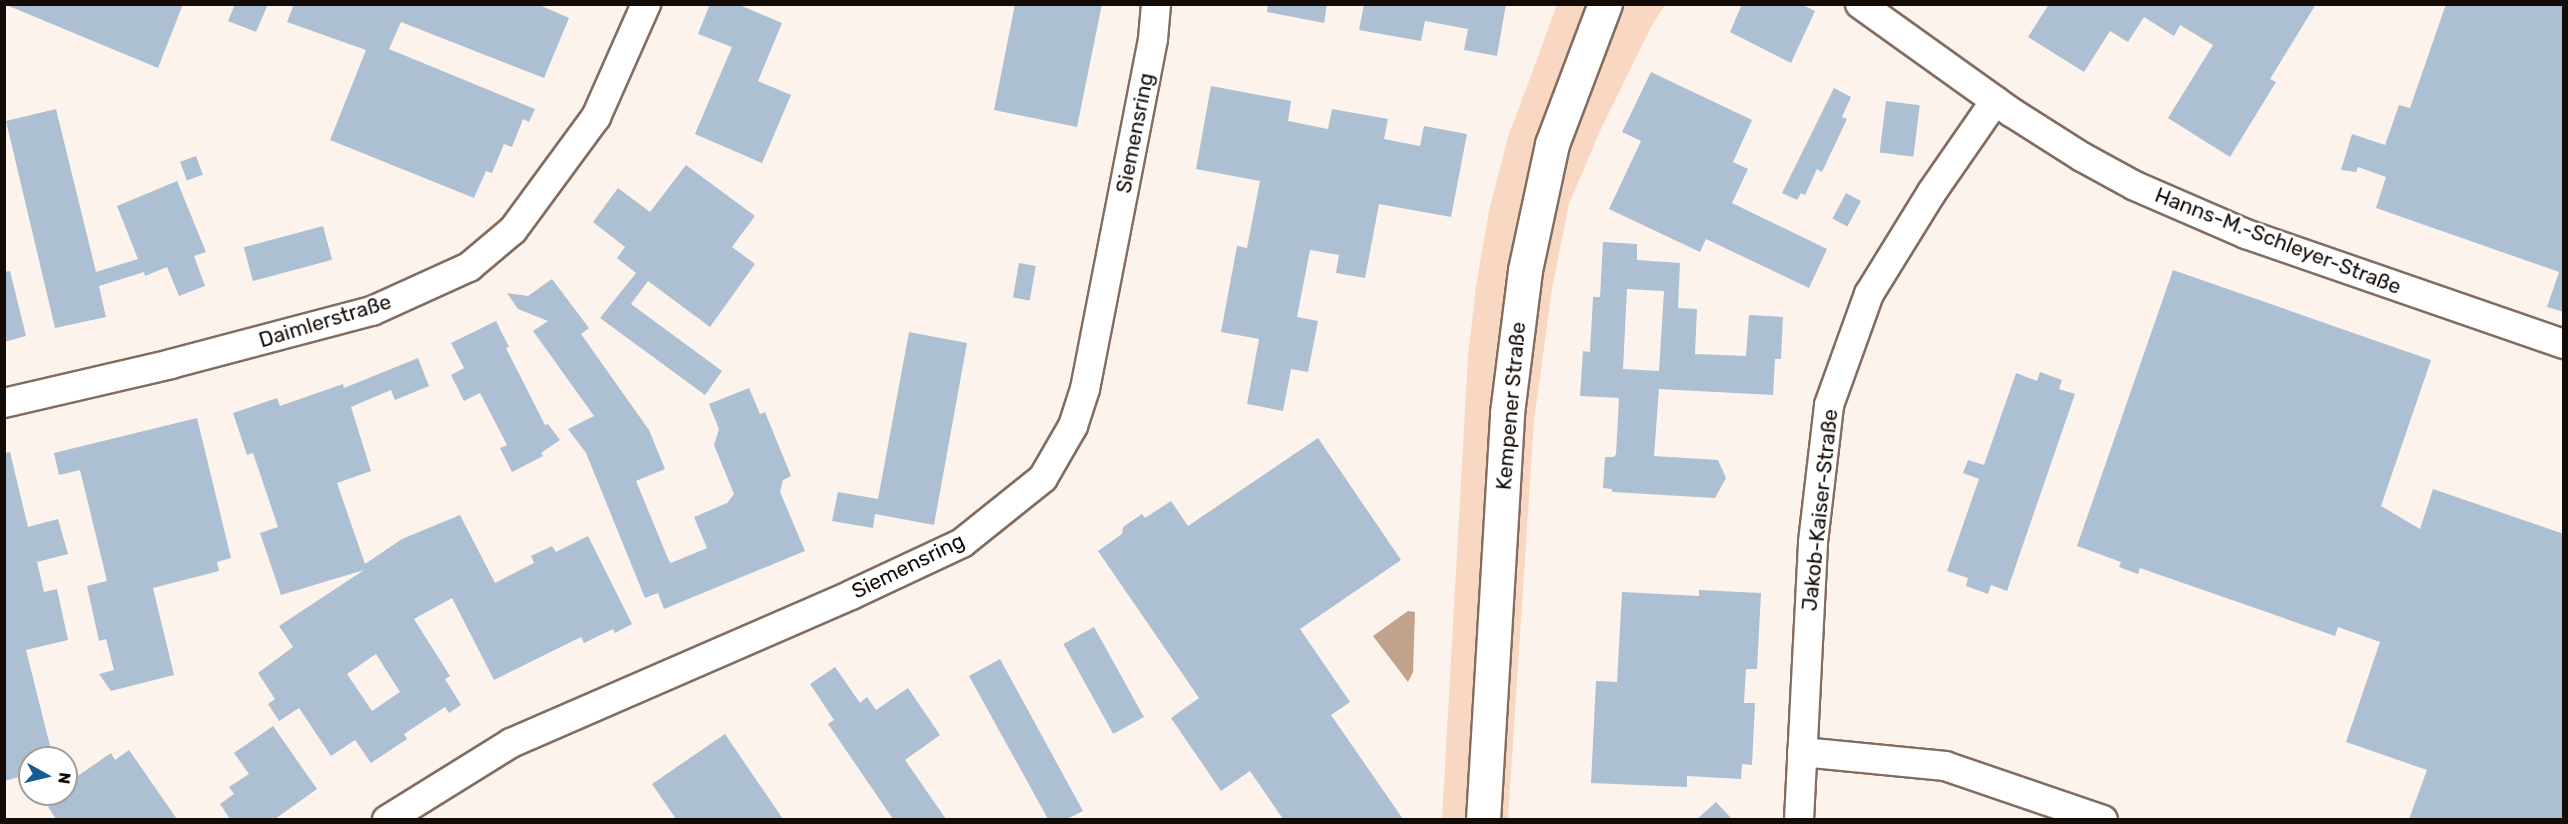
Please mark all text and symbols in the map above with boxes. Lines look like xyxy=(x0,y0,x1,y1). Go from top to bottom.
street label: Siemensring xyxy=(1111,71,1159,195)
street label: Hanns-M.-Schleyer-Straße xyxy=(2151,182,2405,300)
street label: Daimlerstraße xyxy=(256,289,394,353)
street label: Kempener Straße xyxy=(1491,321,1531,491)
street label: Jakob-Kaiser-Straße xyxy=(1797,408,1843,612)
street label: Siemensring xyxy=(848,528,968,604)
north arrow xyxy=(18,746,78,806)
text: N xyxy=(54,771,75,785)

